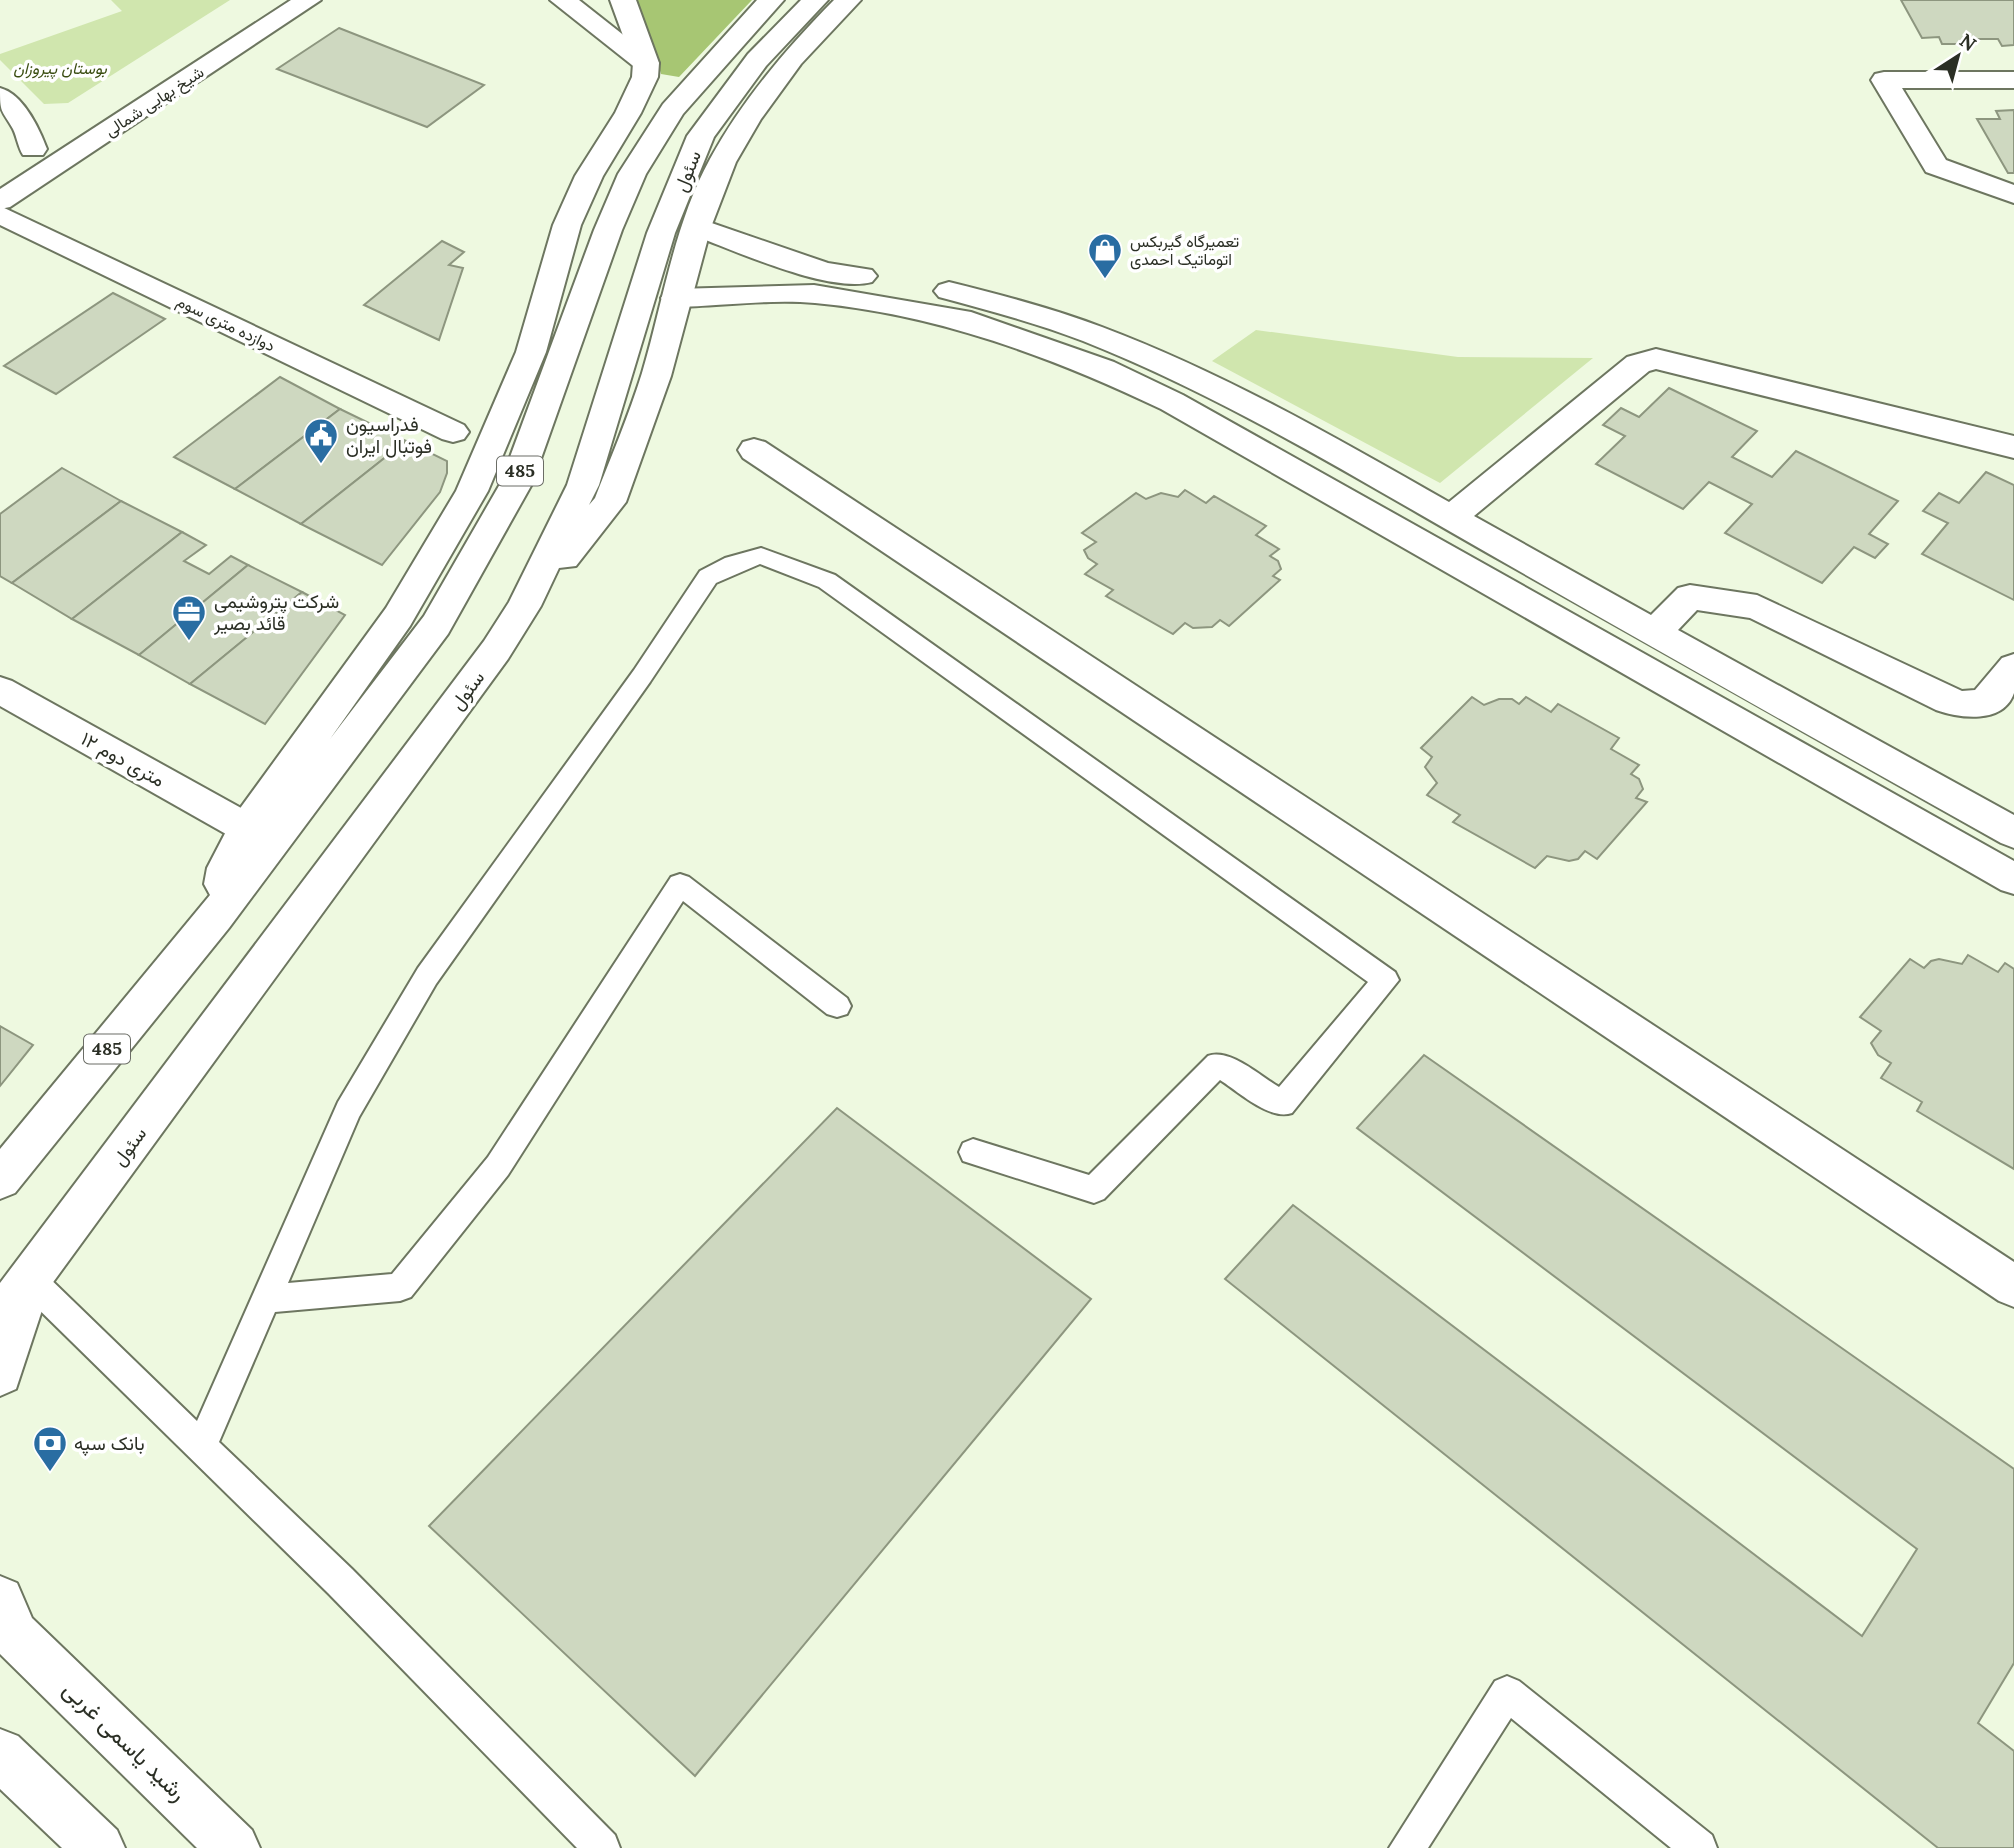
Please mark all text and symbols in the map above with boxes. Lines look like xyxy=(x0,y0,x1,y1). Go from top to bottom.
north arrow xyxy=(1923,21,1993,91)
text: N xyxy=(1955,28,1981,56)
park label: بوستان پیروزان xyxy=(13,58,108,80)
street label: شیخ بهایی شمالی xyxy=(101,62,208,142)
street label: سئول xyxy=(668,147,706,195)
shop icon: تعمیرگاه گیربکس اتوماتیک احمدی xyxy=(1086,231,1124,280)
place label: تعمیرگاه گیربکس اتوماتیک احمدی xyxy=(1130,231,1239,270)
street label: دوازده متری سوم xyxy=(173,291,279,356)
place label: فدراسیون فوتبال ایران xyxy=(346,412,432,458)
public building icon: فدراسیون فوتبال ایران xyxy=(302,416,340,465)
road number: 485 xyxy=(497,457,543,486)
place label: شرکت پتروشیمی قائد بصیر xyxy=(213,589,339,635)
office icon: شرکت پتروشیمی قائد بصیر xyxy=(170,593,208,642)
street label: سئول xyxy=(445,666,489,714)
street label: ۱۲ متری دوم xyxy=(76,726,169,793)
road number: 485 xyxy=(84,1034,130,1064)
street label: سئول xyxy=(107,1122,151,1170)
bank icon: بانک سپه xyxy=(31,1424,69,1473)
place label: بانک سپه xyxy=(74,1431,145,1457)
street label: رشید یاسمی غربی xyxy=(57,1674,193,1808)

